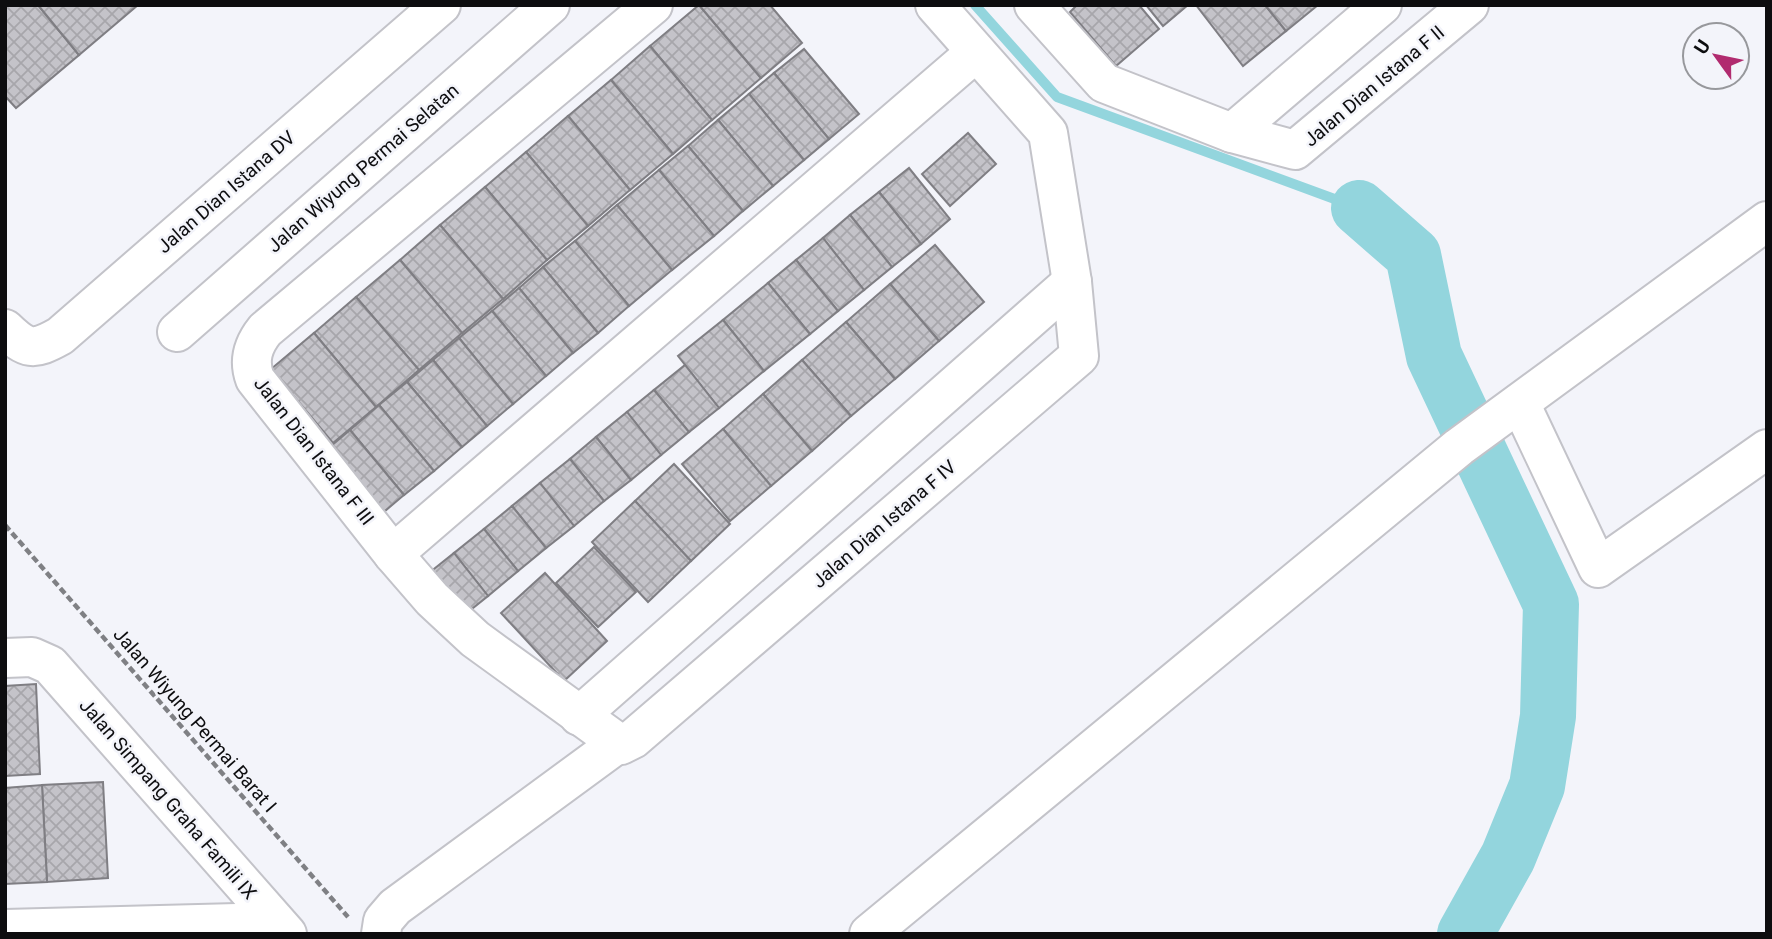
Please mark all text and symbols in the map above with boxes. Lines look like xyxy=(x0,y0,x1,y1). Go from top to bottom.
street label: Jalan Dian Istana F II xyxy=(1299,21,1449,151)
north arrow xyxy=(1681,21,1751,91)
text: U xyxy=(1689,35,1715,59)
street label: Jalan Wiyung Permai Selatan xyxy=(263,79,463,257)
street label: Jalan Dian Istana DV xyxy=(152,126,300,258)
street label: Jalan Dian Istana F III xyxy=(249,372,379,530)
street label: Jalan Dian Istana F IV xyxy=(807,455,961,593)
street label: Jalan Wiyung Permai Barat I xyxy=(109,623,281,817)
street label: Jalan Simpang Graha Famili IX xyxy=(75,694,261,904)

